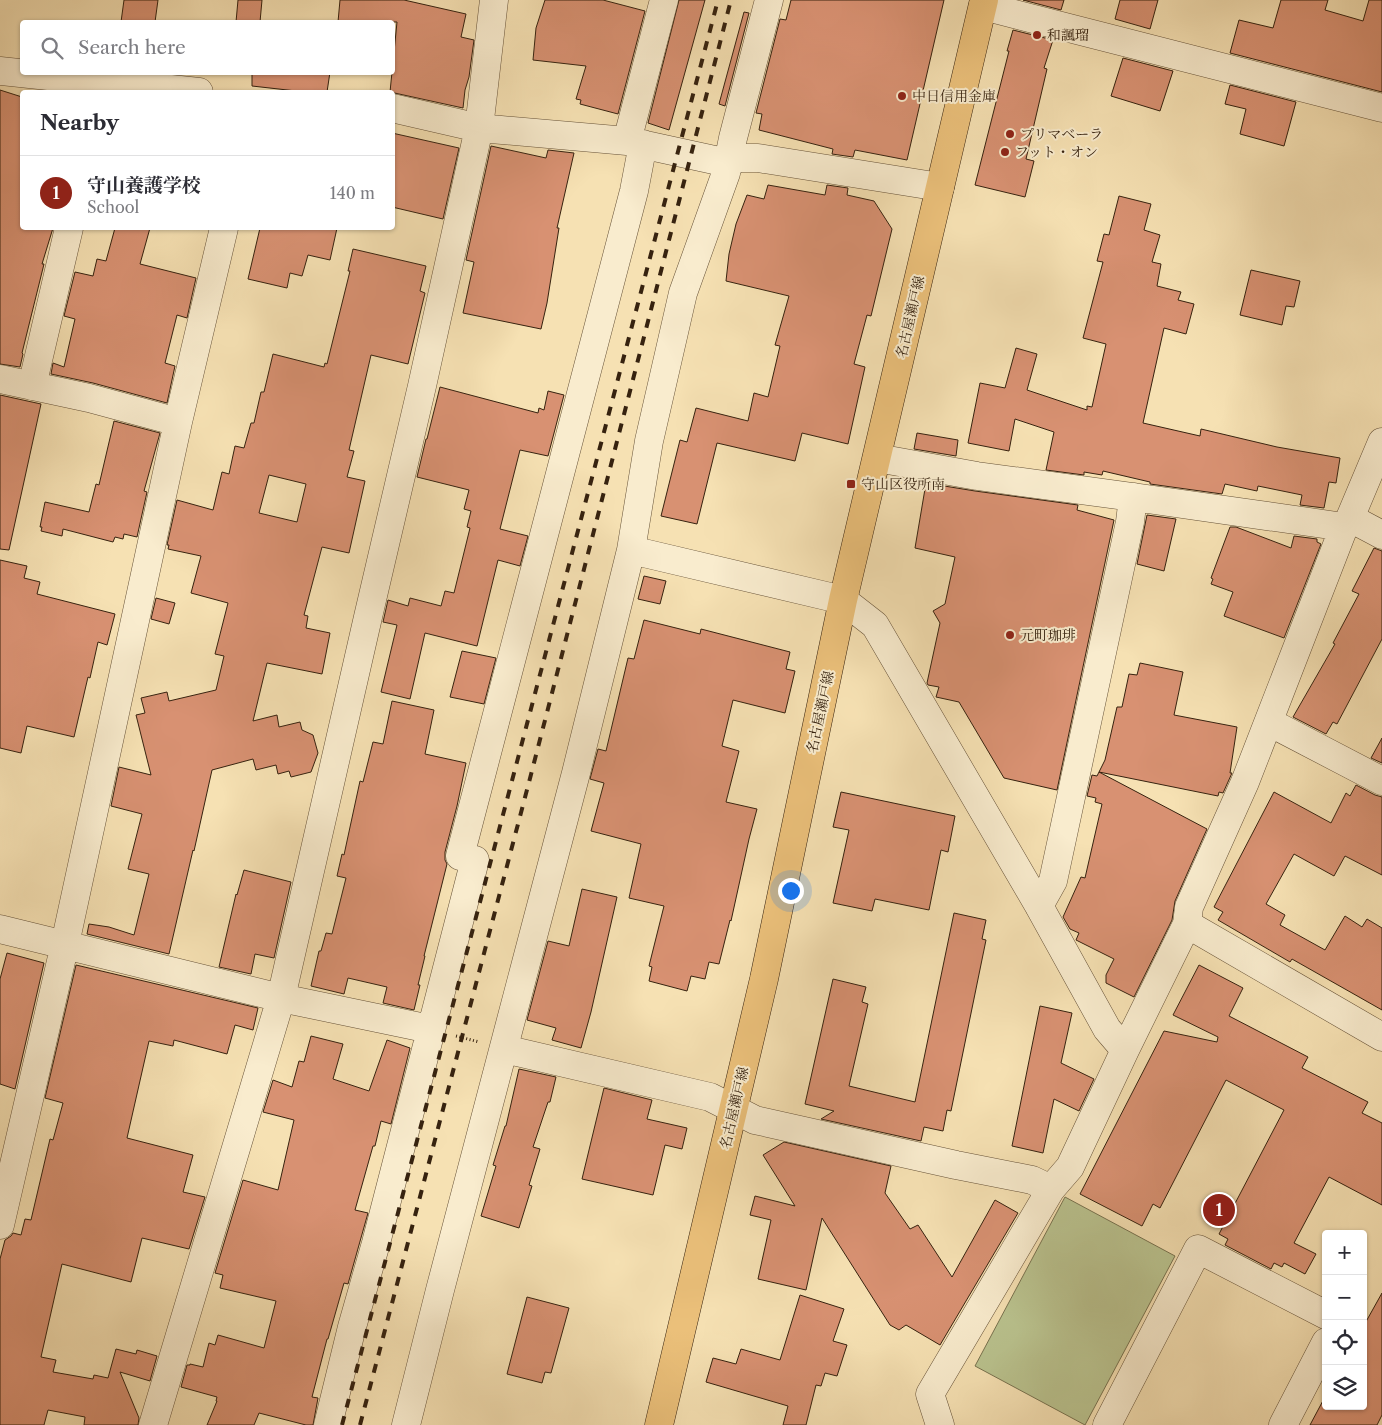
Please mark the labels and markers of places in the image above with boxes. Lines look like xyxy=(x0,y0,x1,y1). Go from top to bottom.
place label: 和諷瑠 xyxy=(1047,26,1089,44)
marker: 和諷瑠 xyxy=(1031,29,1043,41)
place label: 中日信用金庫 xyxy=(912,87,996,105)
marker: 中日信用金庫 xyxy=(896,90,908,102)
place label: プリマベーラ xyxy=(1020,125,1103,143)
marker: プリマベーラ xyxy=(1004,128,1016,140)
place label: フット・オン xyxy=(1015,143,1098,161)
marker: フット・オン xyxy=(999,146,1011,158)
place label: 守山区役所南 xyxy=(861,475,945,493)
marker: 守山区役所南 xyxy=(845,478,857,490)
place label: 元町珈琲 xyxy=(1020,626,1076,644)
marker: 元町珈琲 xyxy=(1004,629,1016,641)
pin: 1 xyxy=(1203,1191,1235,1229)

